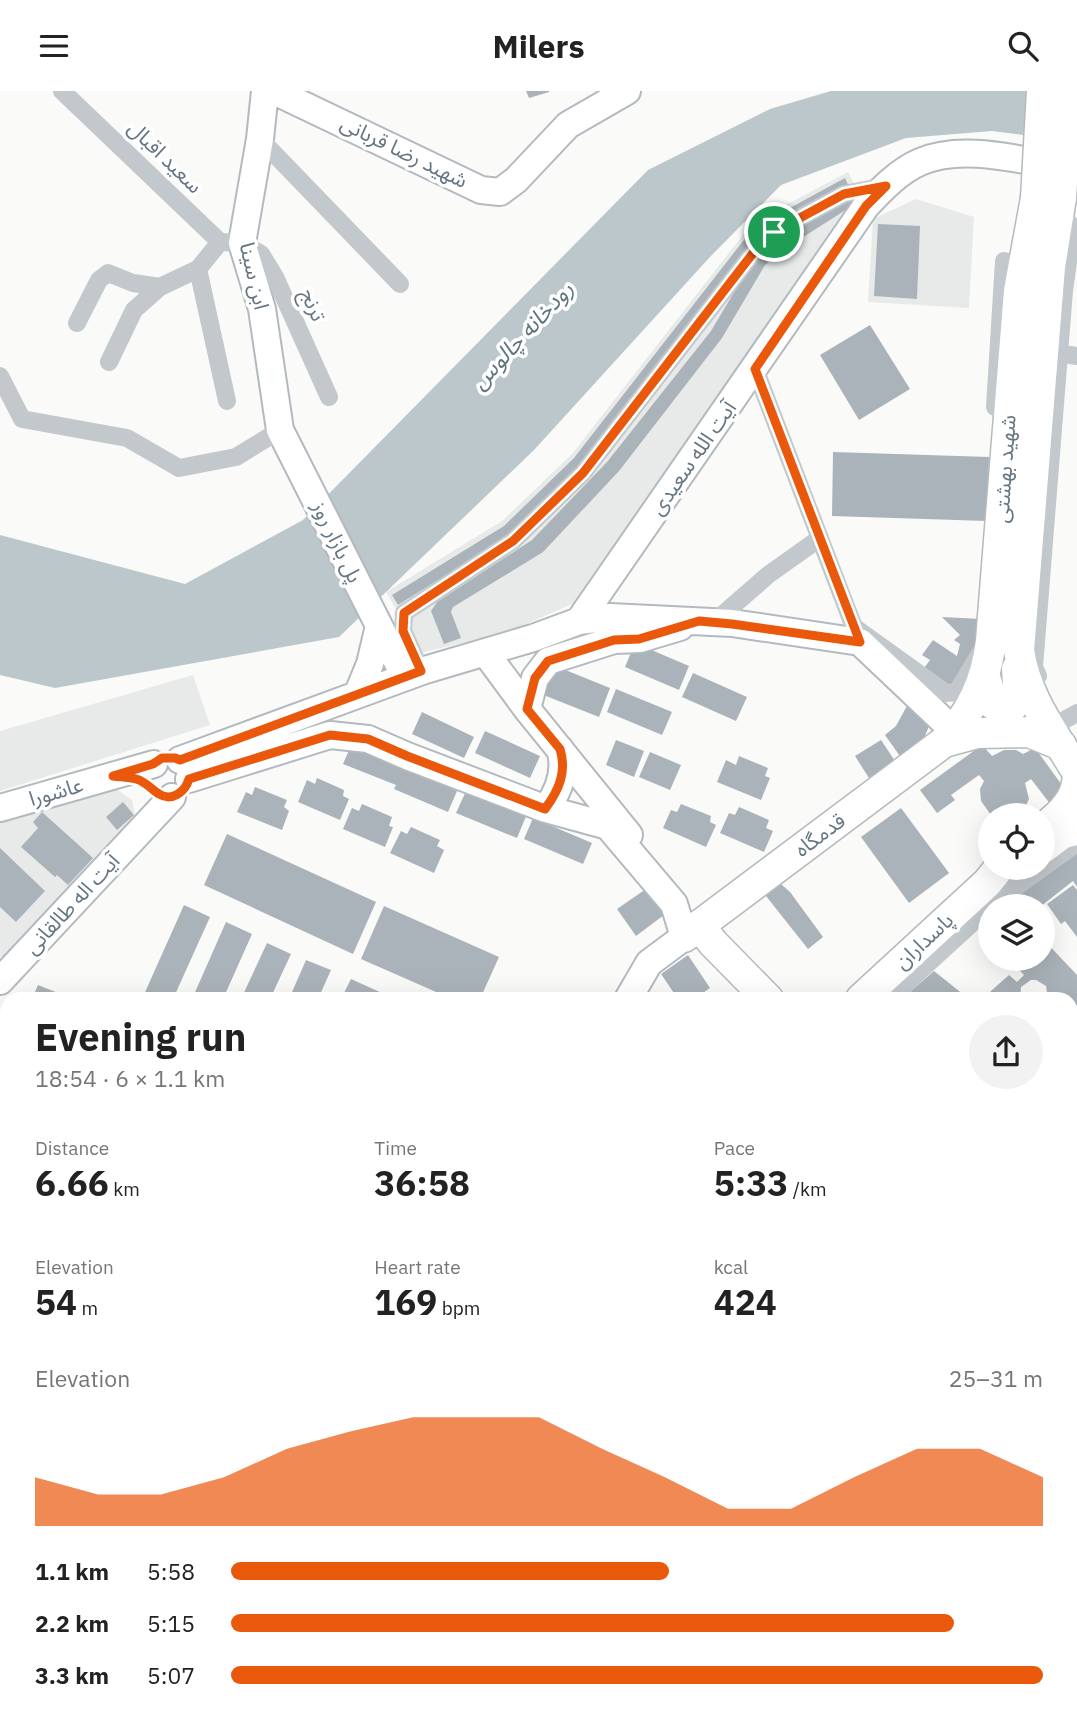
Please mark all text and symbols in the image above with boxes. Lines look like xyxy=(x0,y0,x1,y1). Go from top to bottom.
text: Milers xyxy=(492,25,585,67)
icon: menu xyxy=(35,27,73,65)
icon: search xyxy=(1004,27,1042,65)
street label: شهید رضا قربانی xyxy=(336,108,473,194)
street label: سعید اقبال xyxy=(122,114,209,199)
pin xyxy=(744,202,804,262)
icon: arrive xyxy=(755,213,793,251)
street label: ابن سینا xyxy=(234,239,276,312)
water label: رودخانه چالوس xyxy=(463,274,580,396)
street label: ترنج xyxy=(293,284,333,326)
street label: آیت الله سعیدی xyxy=(642,394,742,520)
street label: شهید بهشتی xyxy=(986,414,1022,524)
street label: پل بازار روز xyxy=(305,495,370,587)
street label: عاشورا xyxy=(25,770,86,812)
map controls xyxy=(978,803,1055,971)
button: locate xyxy=(978,803,1055,880)
street label: قدمگاه xyxy=(788,806,851,862)
street label: آیت اله طالقانی xyxy=(17,846,126,960)
button: layers xyxy=(978,894,1055,971)
street label: پاسداران xyxy=(888,906,959,975)
text: Evening run xyxy=(35,1012,246,1061)
button: share xyxy=(969,1015,1043,1089)
text: 18:54 · 6 × 1.1 km xyxy=(35,1063,225,1093)
text: Distance xyxy=(35,1136,109,1160)
text: Time xyxy=(374,1136,417,1160)
text: Pace xyxy=(714,1136,755,1160)
text: 6.66 xyxy=(35,1160,109,1206)
text: 36:58 xyxy=(374,1160,470,1206)
text: 5:33 xyxy=(714,1160,788,1206)
text: km xyxy=(109,1177,140,1201)
text: /km xyxy=(788,1177,827,1201)
text: Elevation xyxy=(35,1255,114,1279)
text: Heart rate xyxy=(374,1255,461,1279)
text: kcal xyxy=(714,1255,748,1279)
text: 54 xyxy=(35,1279,77,1325)
text: 169 xyxy=(374,1279,437,1325)
text: 424 xyxy=(714,1279,777,1325)
text: m xyxy=(77,1296,98,1320)
text: bpm xyxy=(437,1296,480,1320)
text: Elevation xyxy=(35,1363,130,1393)
text: 25–31 m xyxy=(949,1363,1043,1393)
text: 1.1 km xyxy=(35,1556,109,1586)
text: 5:58 xyxy=(147,1556,195,1586)
text: 2.2 km xyxy=(35,1608,109,1638)
text: 5:15 xyxy=(147,1608,195,1638)
text: 3.3 km xyxy=(35,1660,109,1690)
text: 5:07 xyxy=(147,1660,195,1690)

